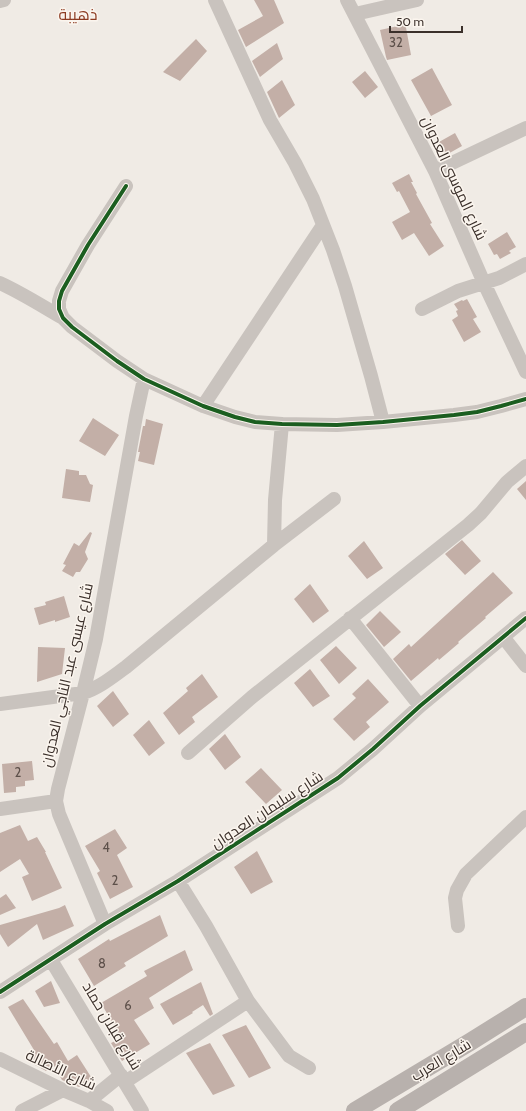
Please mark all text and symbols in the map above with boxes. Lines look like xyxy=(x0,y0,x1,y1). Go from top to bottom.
district label: ذهيبة xyxy=(58,5,98,24)
scale bar xyxy=(390,8,462,34)
text: 50 m xyxy=(396,14,424,29)
house number: 32 xyxy=(389,34,403,50)
street label: شارع الموسى العدوان xyxy=(416,113,491,244)
street label: شارع عيسى عبد الناجي العدوان xyxy=(37,581,100,769)
house number: 2 xyxy=(15,764,22,780)
street label: شارع سليمان العدوان xyxy=(208,767,327,855)
house number: 4 xyxy=(102,839,110,855)
house number: 2 xyxy=(112,872,119,888)
house number: 8 xyxy=(98,955,106,971)
street label: شارع قبلان حماد xyxy=(77,979,145,1074)
house number: 6 xyxy=(124,997,132,1013)
street label: شارع العرب xyxy=(408,1035,475,1087)
street label: شارع الأصالة xyxy=(22,1046,99,1096)

